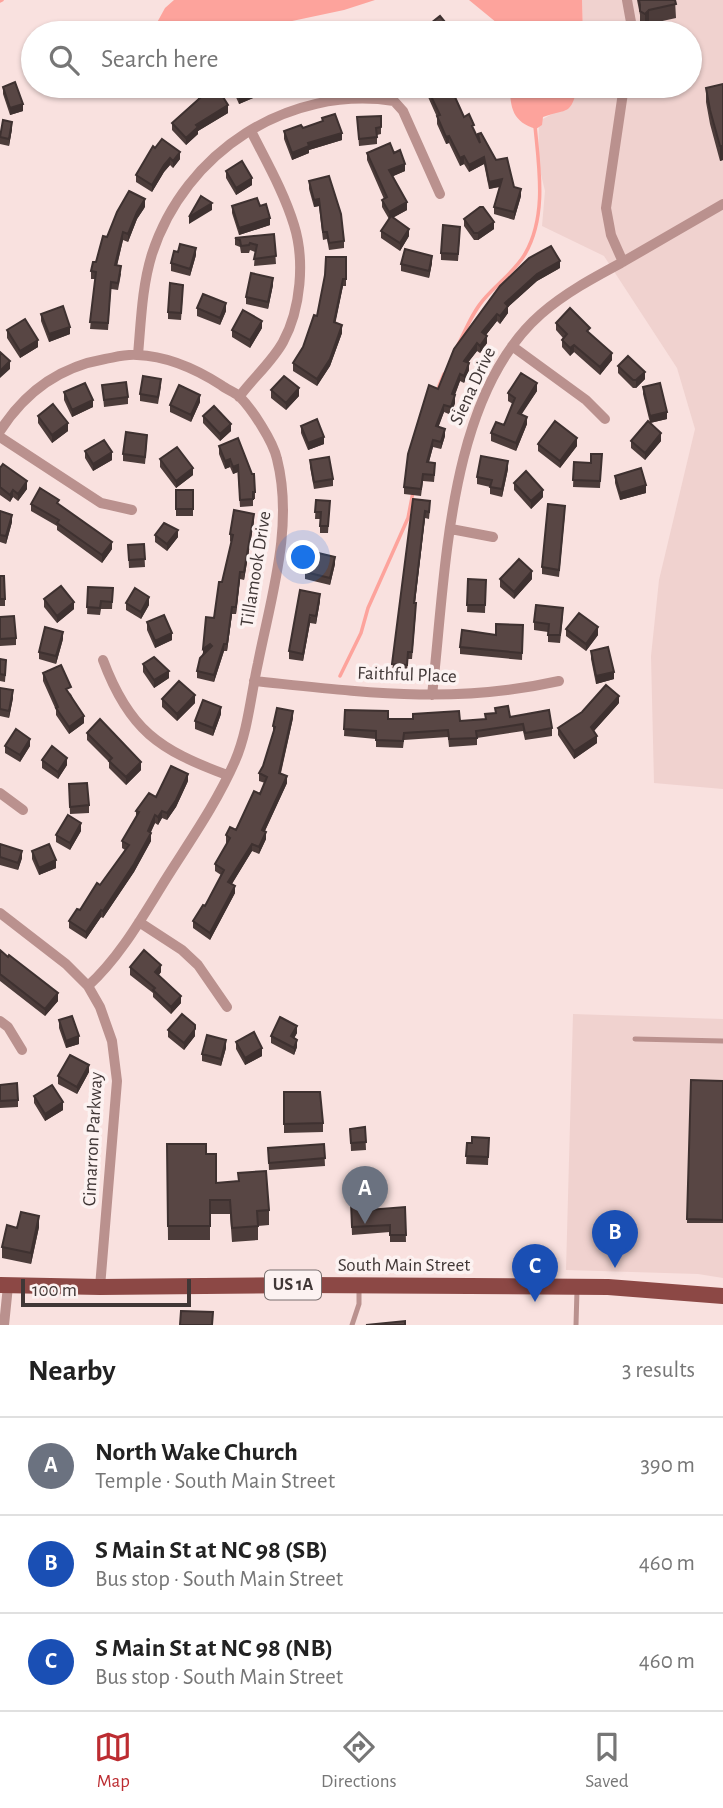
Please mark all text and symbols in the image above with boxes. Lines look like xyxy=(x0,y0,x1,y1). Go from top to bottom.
search box xyxy=(21,21,702,98)
icon: search xyxy=(45,41,83,79)
text: Search here xyxy=(101,46,219,72)
street label: Siena Drive xyxy=(447,344,499,428)
street label: Tillamook Drive xyxy=(237,510,275,628)
your location xyxy=(286,540,320,574)
street label: Faithful Place xyxy=(357,664,457,686)
street label: Cimarron Parkway xyxy=(80,1071,106,1207)
pin: A xyxy=(342,1166,388,1224)
pin: B xyxy=(592,1210,638,1268)
pin: C xyxy=(512,1244,558,1302)
street label: South Main Street xyxy=(338,1256,470,1275)
road number: US 1A xyxy=(265,1270,321,1300)
scale bar xyxy=(21,1276,191,1308)
text: 100 m xyxy=(32,1281,77,1300)
text: Nearby xyxy=(28,1356,116,1386)
text: 3 results xyxy=(622,1359,695,1382)
text: North Wake Church xyxy=(95,1439,298,1465)
text: A xyxy=(44,1454,58,1477)
text: 390 m xyxy=(640,1454,695,1477)
text: Temple · South Main Street xyxy=(95,1470,335,1493)
text: S Main St at NC 98 (SB) xyxy=(95,1537,328,1563)
text: B xyxy=(44,1552,58,1575)
text: 460 m xyxy=(639,1552,695,1575)
text: Bus stop · South Main Street xyxy=(95,1568,343,1591)
text: S Main St at NC 98 (NB) xyxy=(95,1635,333,1661)
text: C xyxy=(45,1650,57,1673)
text: 460 m xyxy=(639,1650,695,1673)
text: Bus stop · South Main Street xyxy=(95,1666,343,1689)
tab: Map xyxy=(94,1728,132,1793)
tab: Directions xyxy=(321,1728,397,1793)
tab: Saved xyxy=(585,1728,629,1793)

